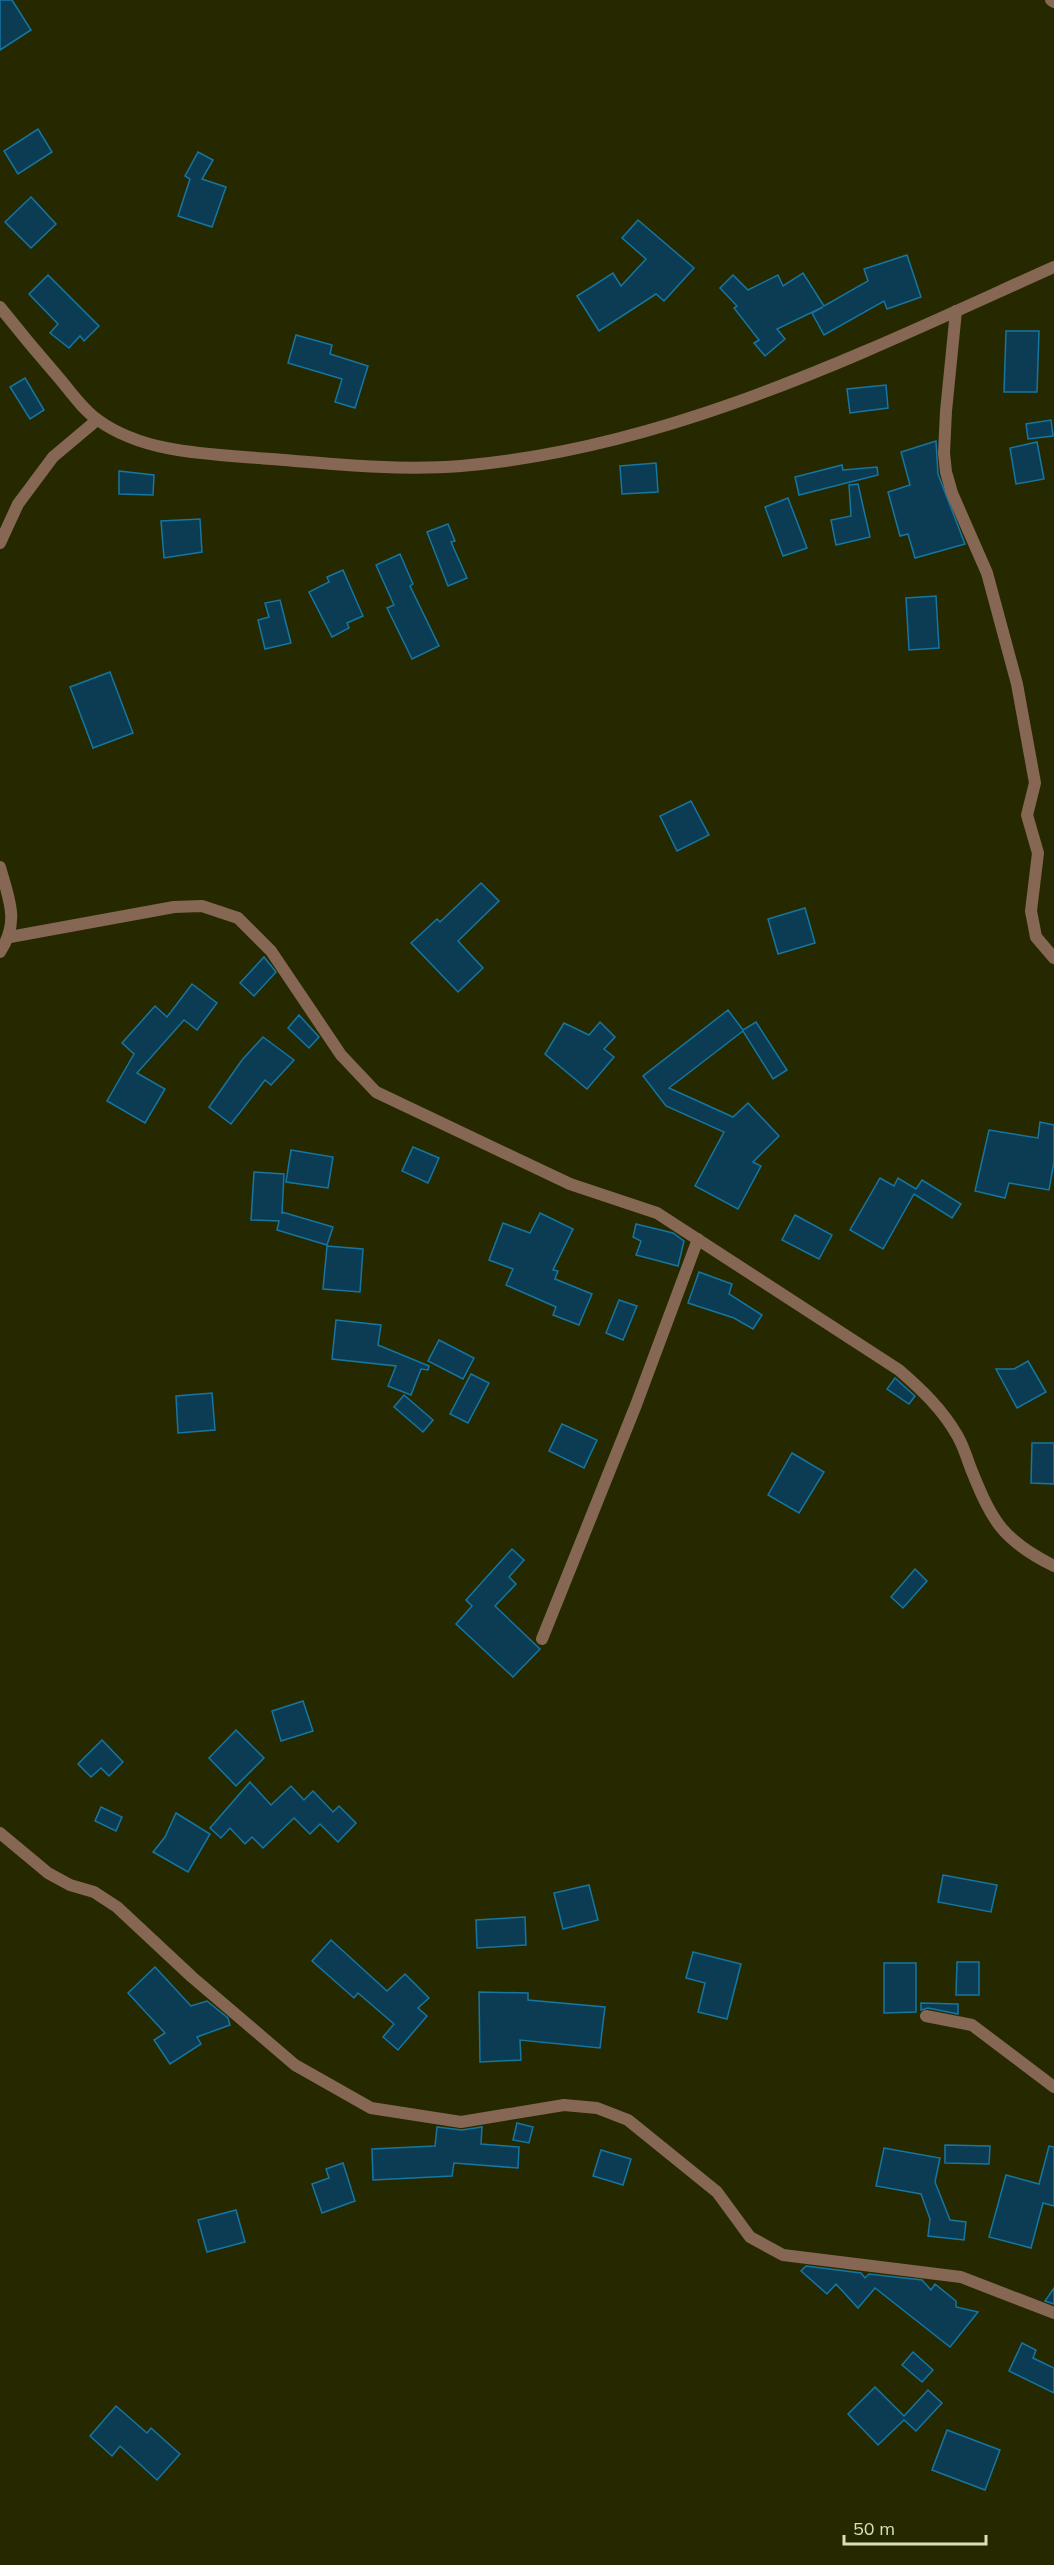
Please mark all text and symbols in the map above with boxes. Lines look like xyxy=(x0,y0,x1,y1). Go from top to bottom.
scale bar xyxy=(844,2508,986,2546)
text: 50 m xyxy=(853,2517,895,2540)

